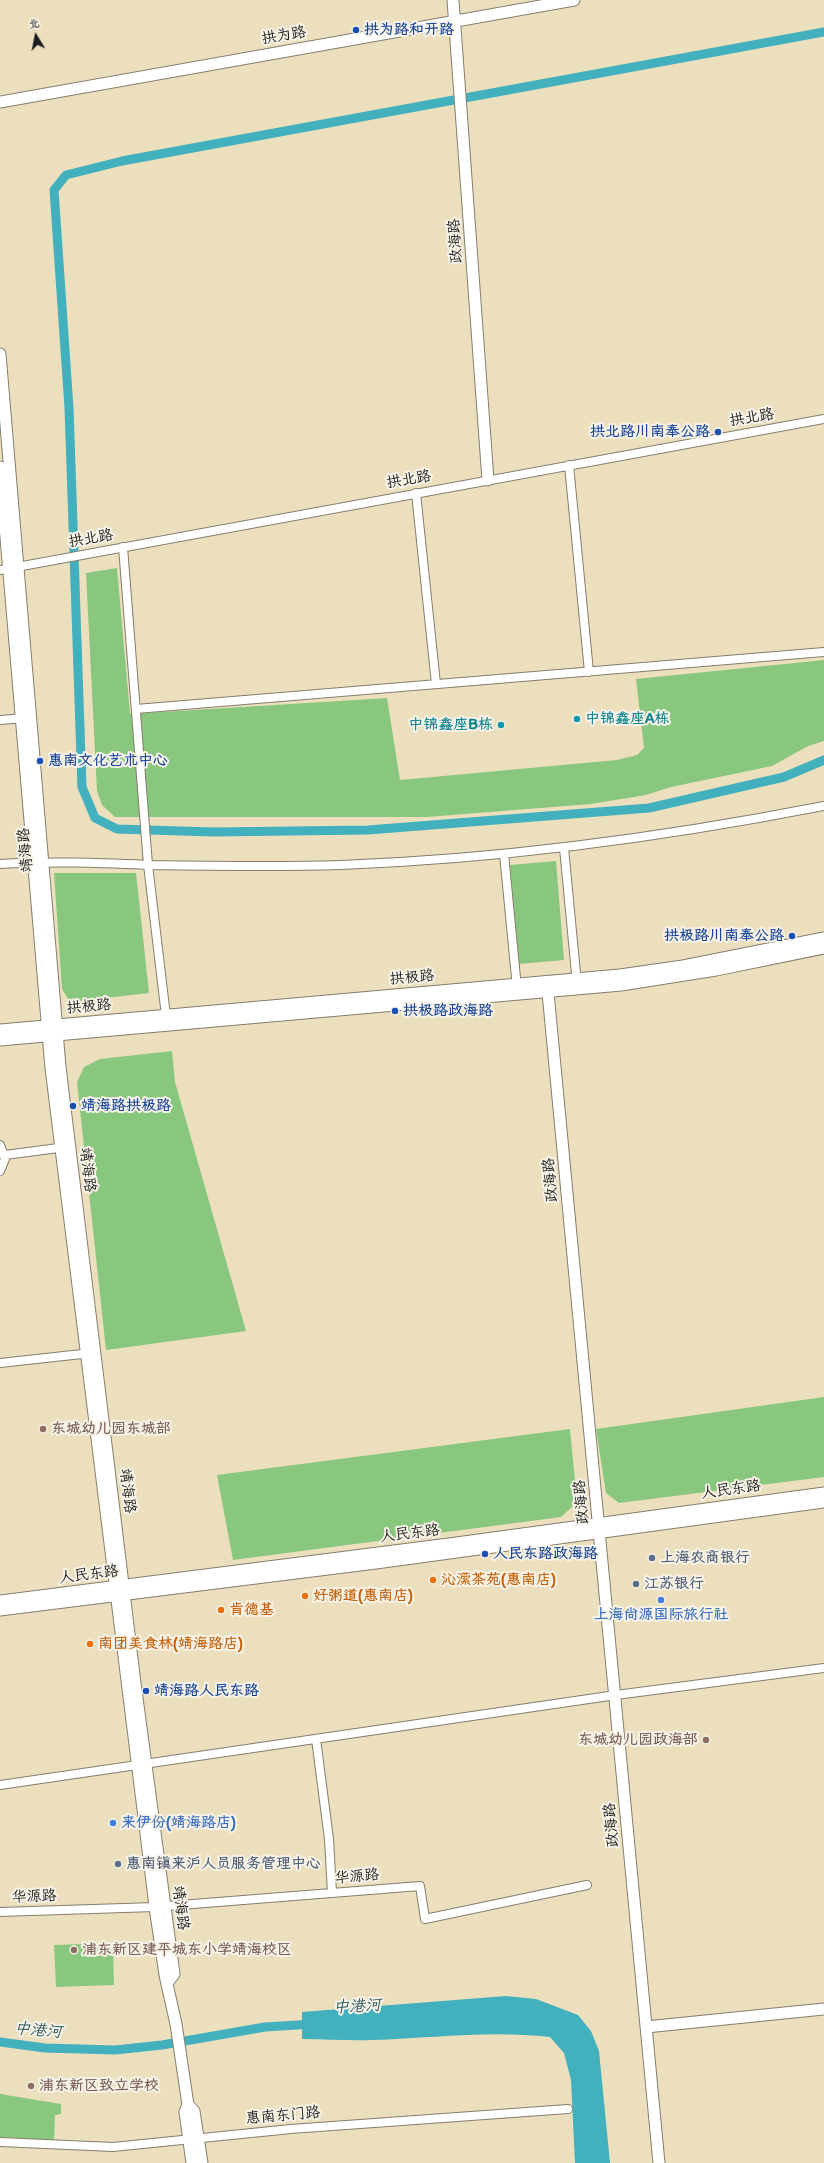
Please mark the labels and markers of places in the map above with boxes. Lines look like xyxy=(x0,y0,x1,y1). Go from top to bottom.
place label: 拱为路和开路 xyxy=(364,21,454,39)
marker: 拱为路和开路 xyxy=(351,25,361,35)
place label: 拱北路川南奉公路 xyxy=(590,423,710,441)
marker: 拱北路川南奉公路 xyxy=(713,427,723,437)
place label: 中锦鑫座A栋 xyxy=(585,710,670,728)
marker: 中锦鑫座A栋 xyxy=(572,714,582,724)
place label: 中锦鑫座B栋 xyxy=(408,716,493,734)
marker: 中锦鑫座B栋 xyxy=(496,720,506,730)
place label: 惠南文化艺术中心 xyxy=(48,752,168,770)
marker: 惠南文化艺术中心 xyxy=(35,756,45,766)
place label: 拱极路川南奉公路 xyxy=(664,927,784,945)
marker: 拱极路川南奉公路 xyxy=(787,931,797,941)
place label: 拱极路政海路 xyxy=(403,1002,493,1020)
marker: 拱极路政海路 xyxy=(390,1006,400,1016)
place label: 靖海路拱极路 xyxy=(81,1097,171,1115)
marker: 靖海路拱极路 xyxy=(68,1101,78,1111)
place label: 东城幼儿园东城部 xyxy=(51,1420,171,1438)
marker: 东城幼儿园东城部 xyxy=(38,1424,48,1434)
place label: 人民东路政海路 xyxy=(493,1545,598,1563)
marker: 人民东路政海路 xyxy=(480,1549,490,1559)
place label: 上海农商银行 xyxy=(660,1549,750,1567)
marker: 上海农商银行 xyxy=(647,1553,657,1563)
place label: 沁潆茶苑(惠南店) xyxy=(441,1571,556,1589)
marker: 沁潆茶苑(惠南店) xyxy=(428,1575,438,1585)
place label: 江苏银行 xyxy=(644,1575,704,1593)
marker: 江苏银行 xyxy=(631,1579,641,1589)
place label: 好粥道(惠南店) xyxy=(313,1587,413,1605)
marker: 好粥道(惠南店) xyxy=(300,1591,310,1601)
marker: 上海尚源国际旅行社 xyxy=(656,1595,666,1605)
place label: 肯德基 xyxy=(229,1601,274,1619)
marker: 肯德基 xyxy=(216,1605,226,1615)
place label: 上海尚源国际旅行社 xyxy=(594,1606,728,1624)
place label: 南团美食林(靖海路店) xyxy=(98,1635,243,1653)
marker: 南团美食林(靖海路店) xyxy=(85,1639,95,1649)
place label: 靖海路人民东路 xyxy=(154,1682,259,1700)
marker: 靖海路人民东路 xyxy=(141,1686,151,1696)
place label: 东城幼儿园政海部 xyxy=(578,1731,698,1749)
marker: 东城幼儿园政海部 xyxy=(701,1735,711,1745)
place label: 来伊份(靖海路店) xyxy=(121,1814,236,1832)
marker: 来伊份(靖海路店) xyxy=(108,1818,118,1828)
place label: 惠南镇来沪人员服务管理中心 xyxy=(126,1855,321,1873)
marker: 惠南镇来沪人员服务管理中心 xyxy=(113,1859,123,1869)
place label: 浦东新区建平城东小学靖海校区 xyxy=(82,1941,292,1959)
marker: 浦东新区建平城东小学靖海校区 xyxy=(69,1945,79,1955)
place label: 浦东新区致立学校 xyxy=(39,2077,159,2095)
marker: 浦东新区致立学校 xyxy=(26,2081,36,2091)

